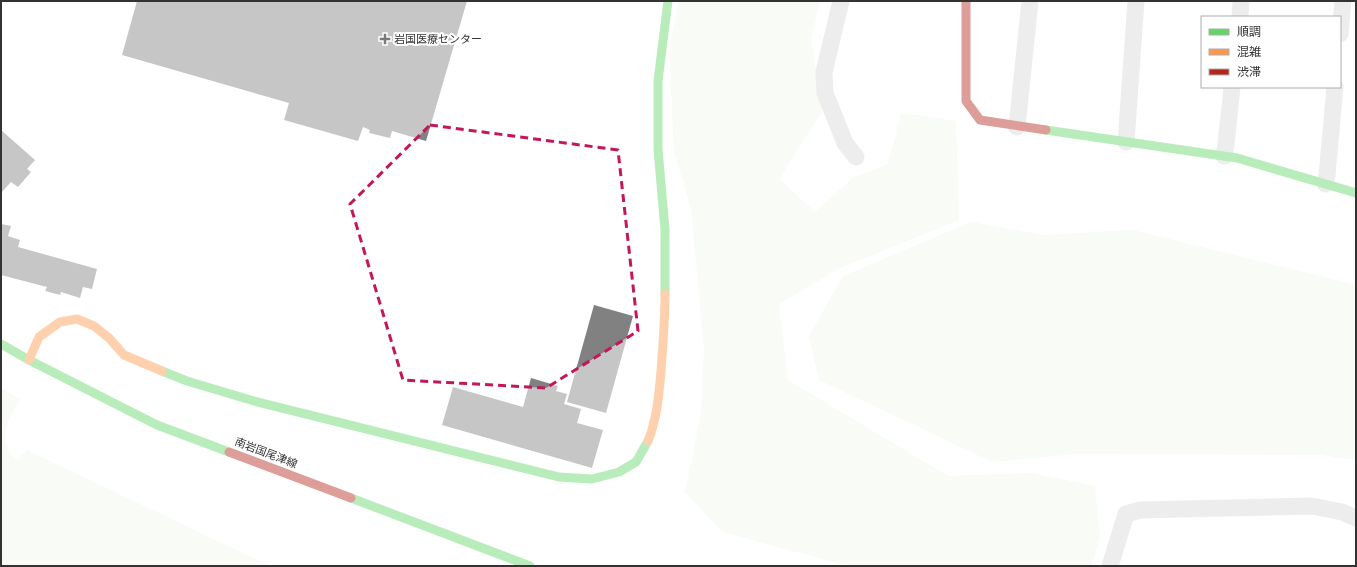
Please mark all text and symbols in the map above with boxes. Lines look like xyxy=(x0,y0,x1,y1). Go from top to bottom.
legend xyxy=(1201,16,1341,88)
text: 順調 xyxy=(1237,25,1261,39)
marker: 岩国医療センター xyxy=(379,33,391,45)
place label: 岩国医療センター xyxy=(394,33,482,46)
text: 混雑 xyxy=(1237,45,1261,59)
text: 渋滞 xyxy=(1237,65,1261,79)
street label: 南岩国尾津線 xyxy=(233,435,299,471)

